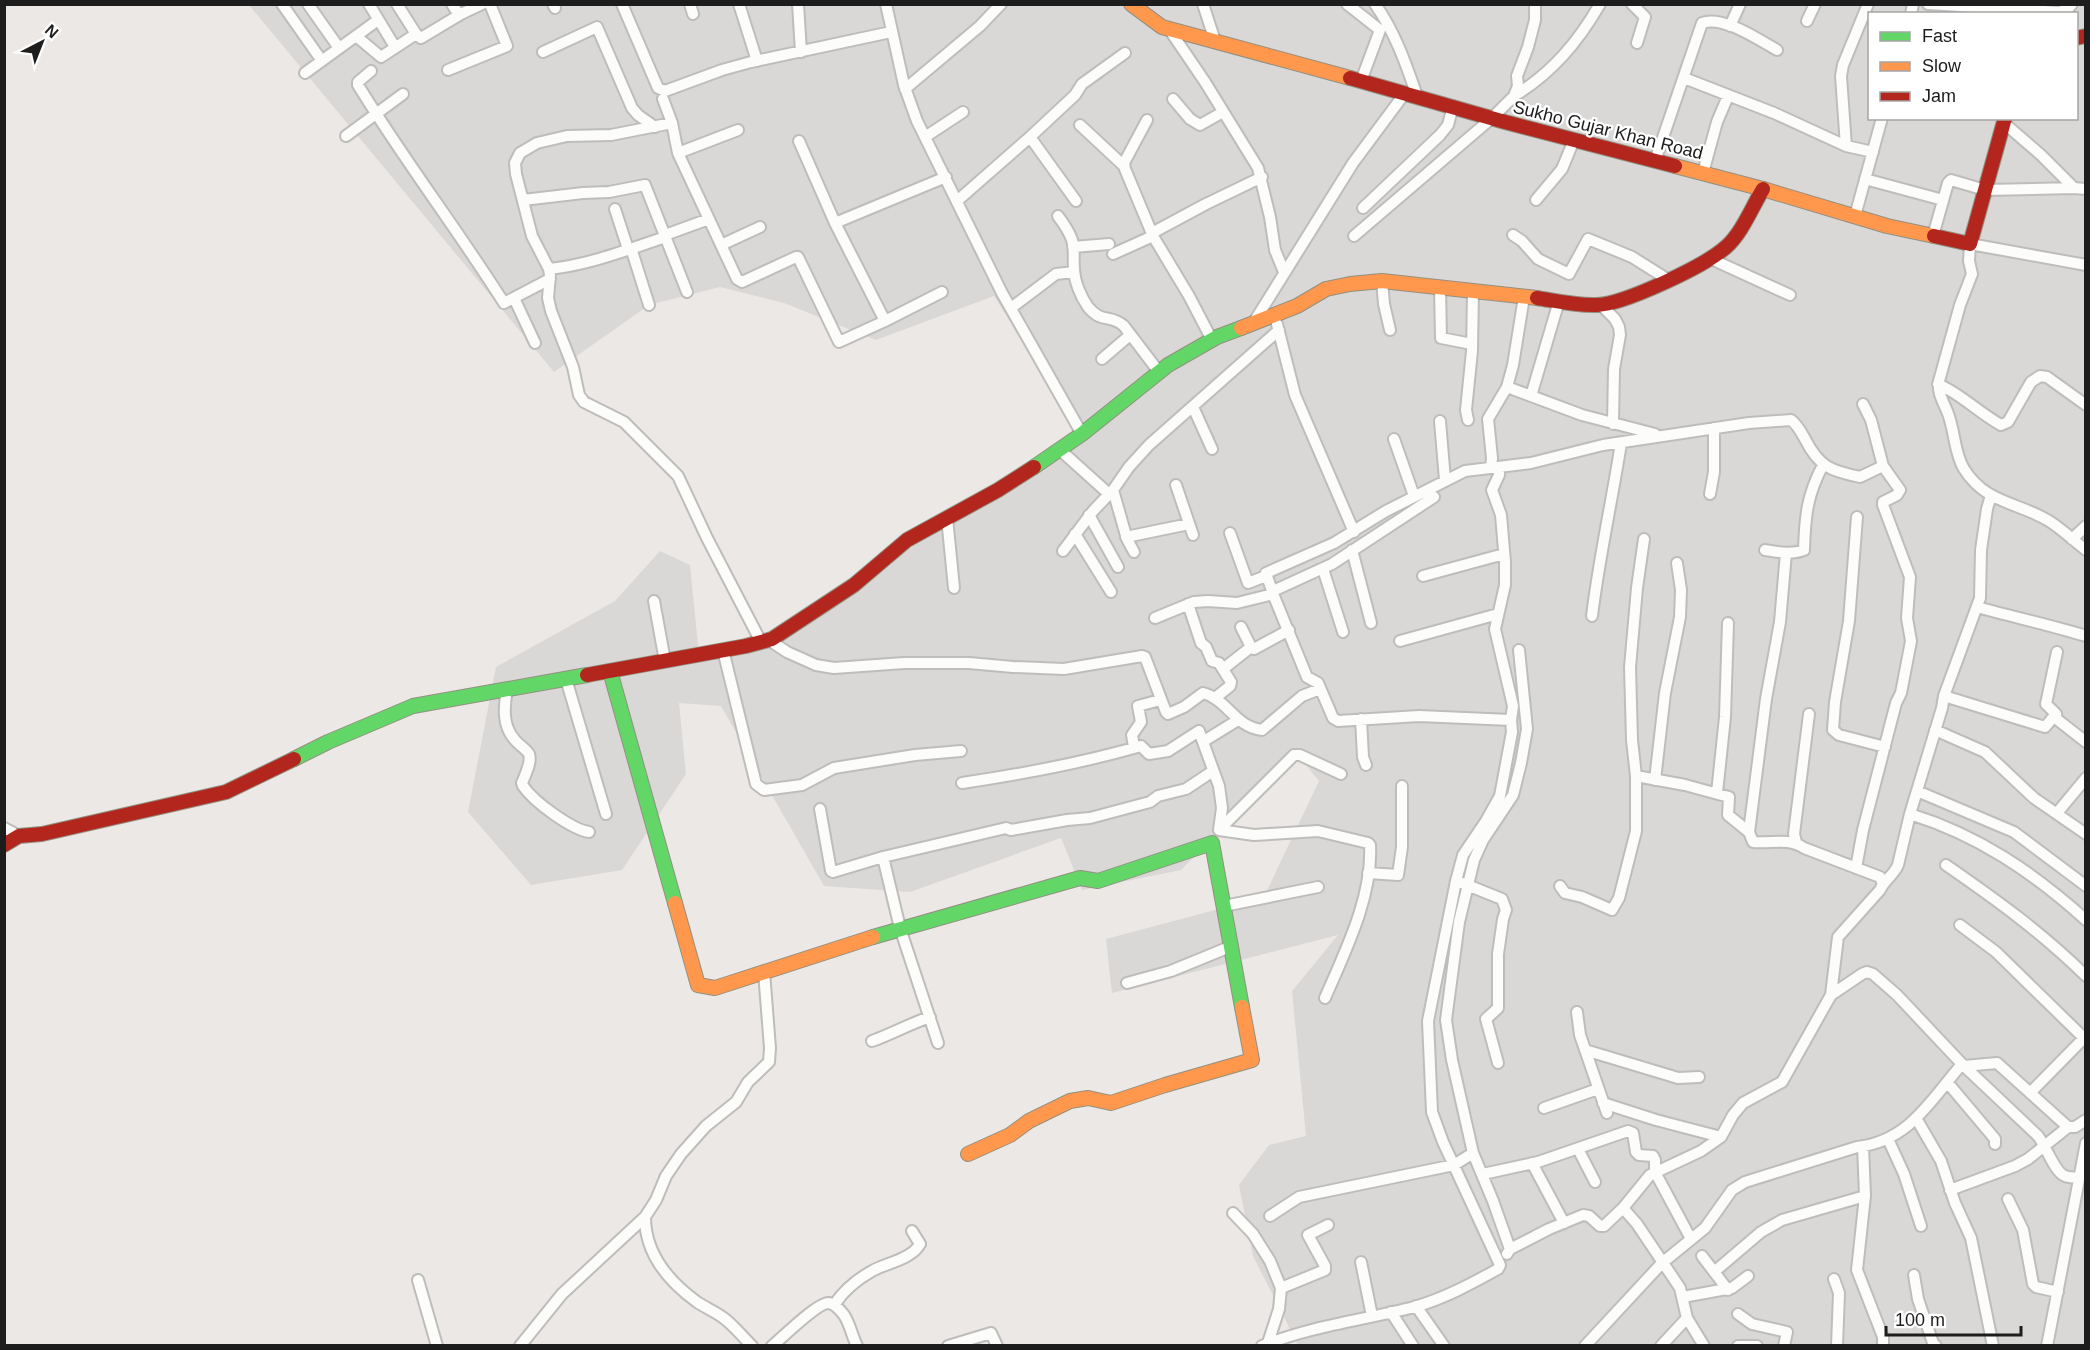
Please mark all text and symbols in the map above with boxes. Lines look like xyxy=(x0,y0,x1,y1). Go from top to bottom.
north arrow xyxy=(12,12,72,72)
legend xyxy=(1868,12,2078,120)
text: N xyxy=(42,21,62,41)
text: Fast xyxy=(1922,26,1957,46)
text: Slow xyxy=(1922,56,1962,76)
text: Jam xyxy=(1922,86,1956,106)
street label: Sukho Gujar Khan Road xyxy=(1511,97,1705,163)
scale bar xyxy=(1886,1299,2021,1337)
text: 100 m xyxy=(1895,1310,1945,1330)

